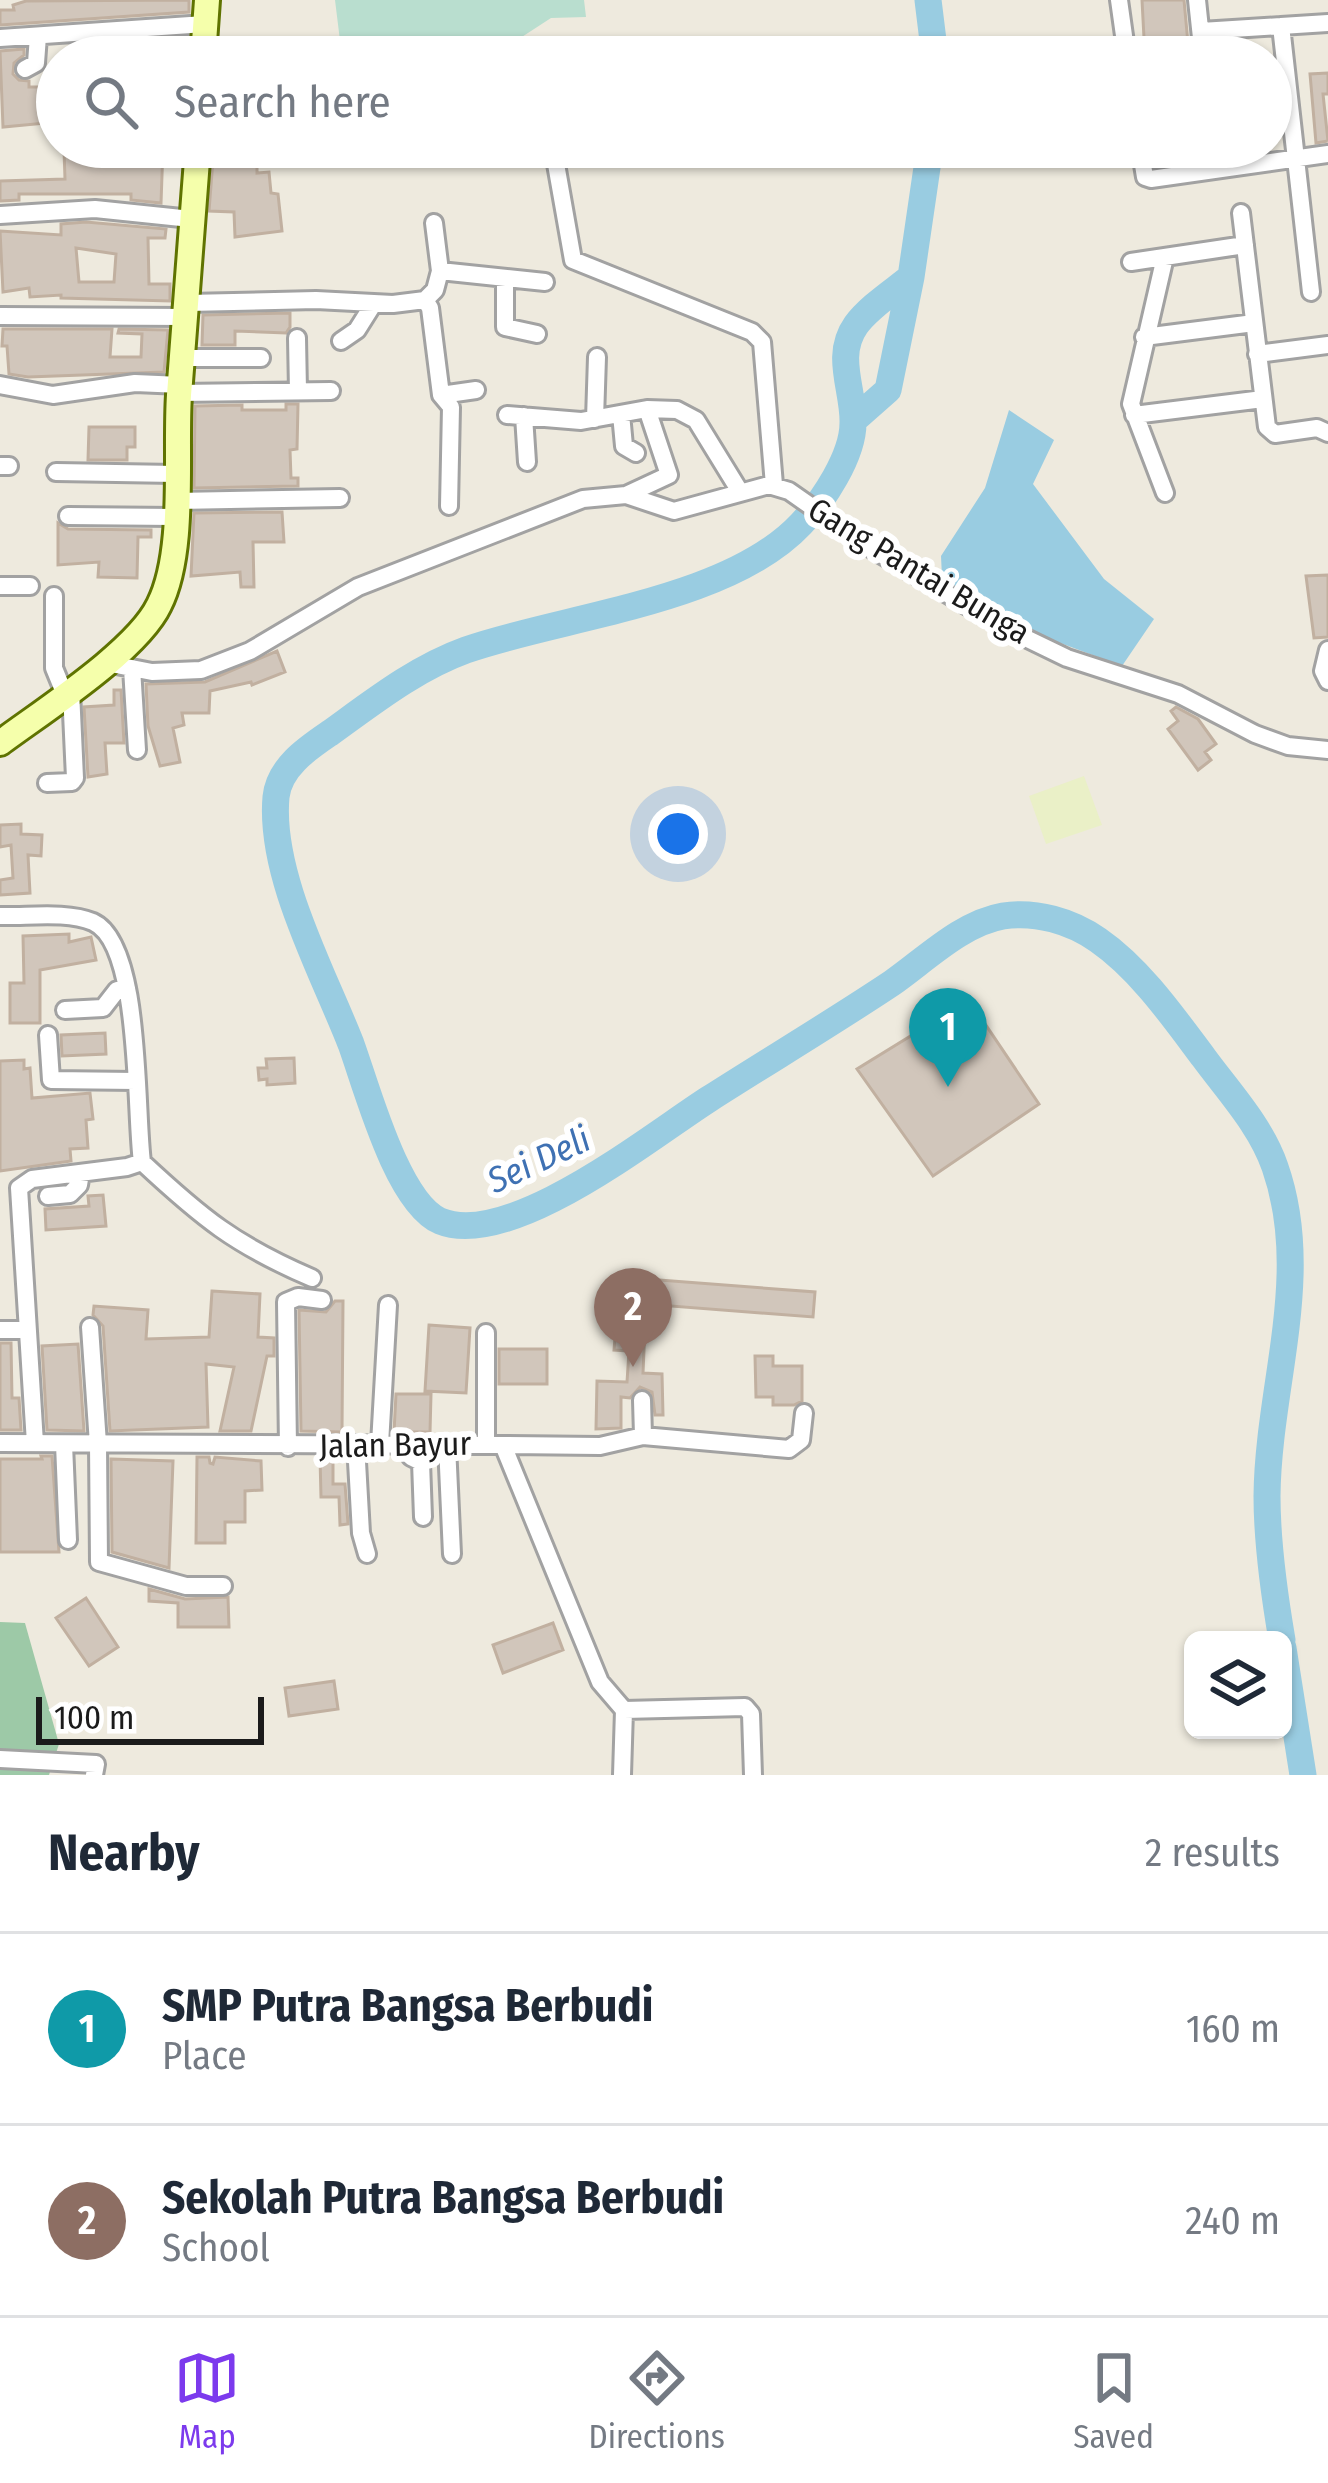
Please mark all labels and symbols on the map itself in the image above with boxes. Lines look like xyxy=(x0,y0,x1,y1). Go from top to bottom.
street label: Gang Pantai Bunga xyxy=(801,489,1037,653)
your location xyxy=(648,804,708,864)
pin: 1 xyxy=(909,988,987,1087)
water label: Sei Deli xyxy=(480,1117,598,1203)
pin: 2 xyxy=(594,1268,672,1367)
street label: Jalan Bayur xyxy=(319,1424,472,1466)
scale bar xyxy=(36,1691,264,1744)

